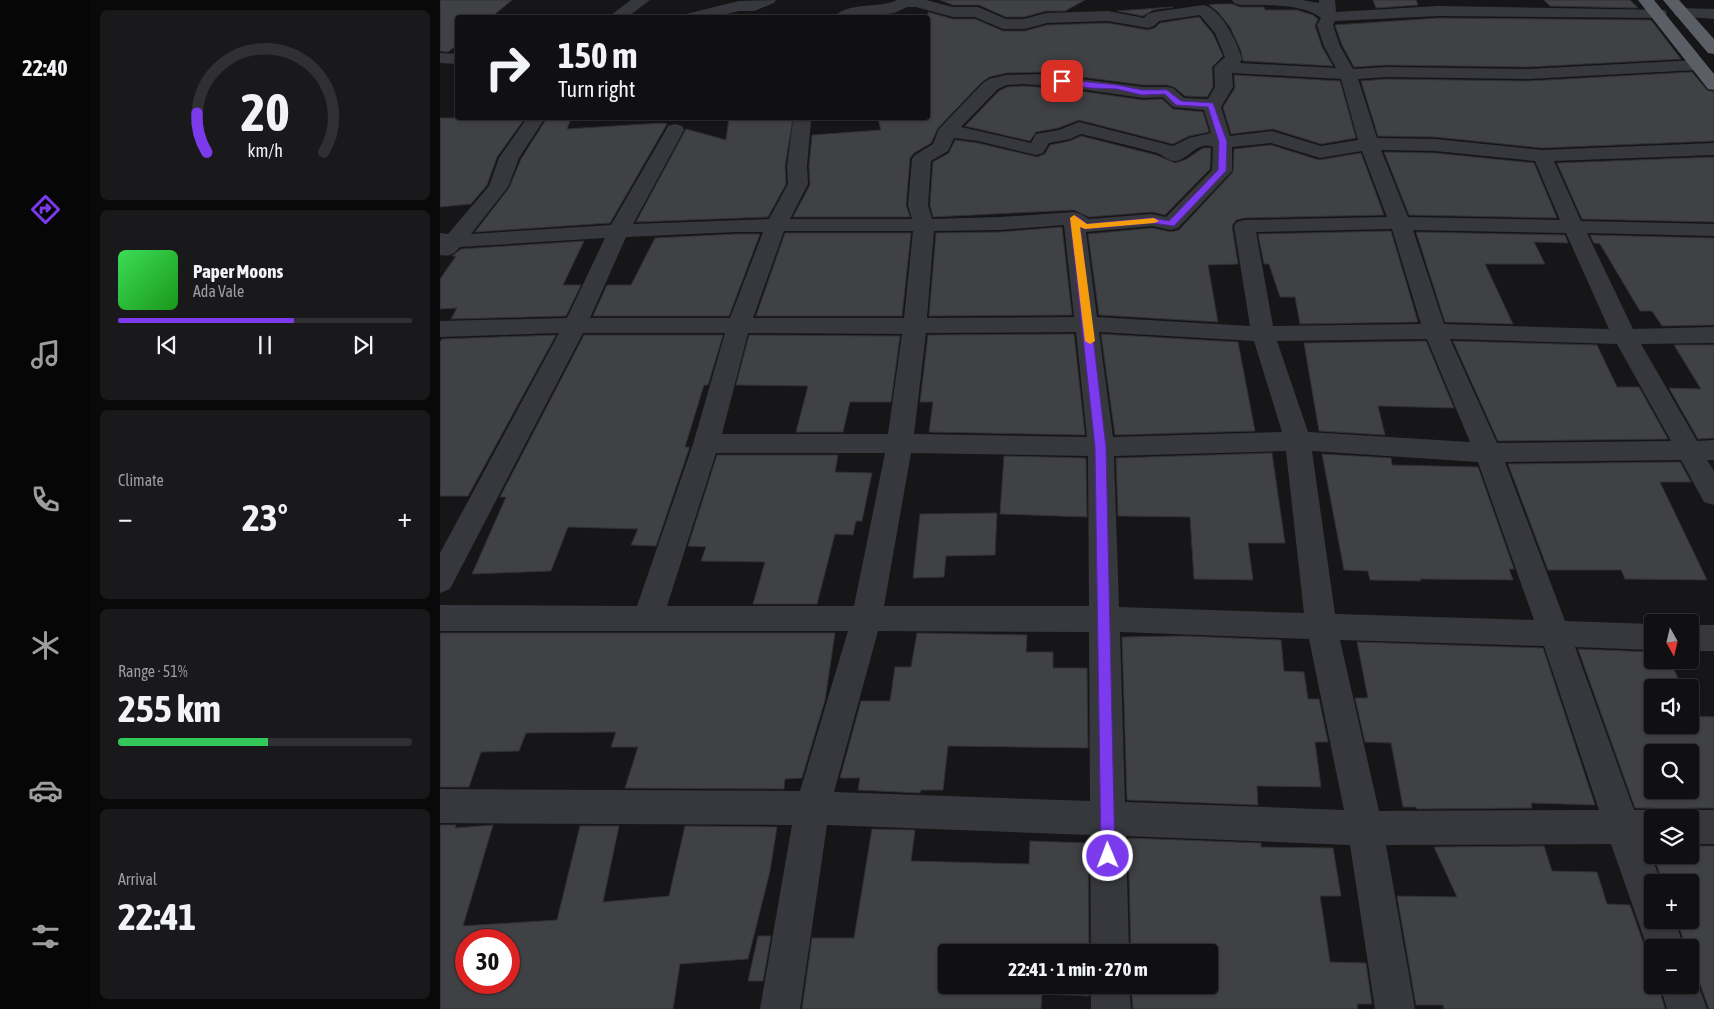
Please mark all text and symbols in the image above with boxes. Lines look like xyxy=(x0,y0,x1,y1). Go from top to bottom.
icon: right xyxy=(475,35,540,100)
text: 150 m xyxy=(558,35,637,75)
text: 22:40 xyxy=(22,55,68,81)
pin xyxy=(1041,60,1083,102)
icon: arrive xyxy=(1048,67,1076,95)
text: Turn right xyxy=(558,76,635,102)
text: 20 xyxy=(241,82,289,142)
text: km/h xyxy=(247,140,283,161)
icon: directions xyxy=(28,192,63,227)
text: Paper Moons xyxy=(193,260,283,282)
text: Ada Vale xyxy=(193,282,244,300)
icon: previous xyxy=(153,331,181,359)
icon: pause xyxy=(251,331,279,359)
icon: next xyxy=(349,331,377,359)
icon: music xyxy=(28,337,63,372)
text: Climate xyxy=(118,471,164,489)
icon: phone xyxy=(28,482,63,517)
text: 23° xyxy=(242,496,288,539)
text: − xyxy=(118,501,133,533)
text: + xyxy=(397,501,412,533)
north arrow xyxy=(1644,614,1699,669)
map controls xyxy=(1644,614,1699,994)
icon: climate xyxy=(28,628,63,663)
text: Range · 51% xyxy=(118,662,188,680)
button: sound xyxy=(1644,679,1699,734)
text: 255 km xyxy=(118,687,221,730)
button: search xyxy=(1644,744,1699,799)
icon: car xyxy=(28,773,63,808)
button: layers xyxy=(1644,809,1699,864)
position arrow xyxy=(1081,829,1133,881)
text: Arrival xyxy=(118,870,157,888)
button: + xyxy=(1644,874,1699,929)
text: 22:41 xyxy=(118,895,196,938)
icon: filters xyxy=(28,919,63,954)
speed limit sign: 30 xyxy=(455,929,520,994)
button: − xyxy=(1644,939,1699,994)
text: 22:41 · 1 min · 270 m xyxy=(1008,958,1148,980)

